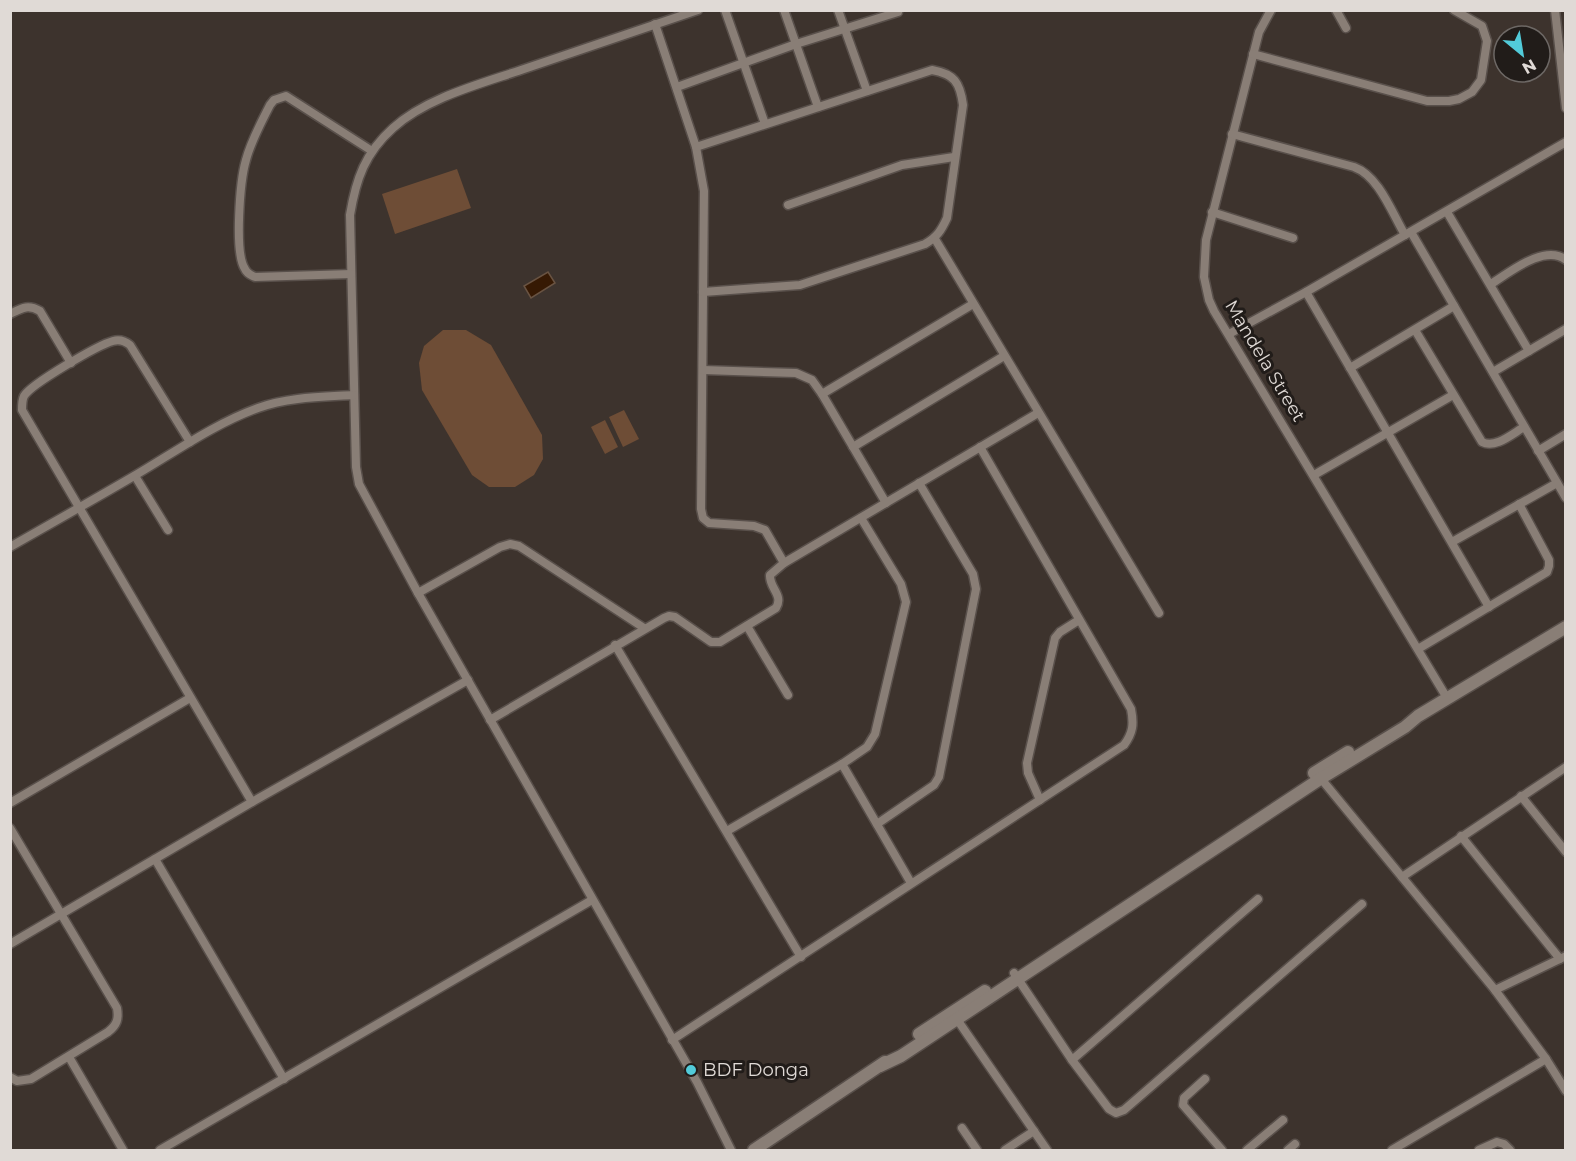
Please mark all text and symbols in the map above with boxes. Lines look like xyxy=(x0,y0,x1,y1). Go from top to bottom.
north arrow xyxy=(1492,24,1552,84)
text: N xyxy=(1519,55,1540,78)
street label: Mandela Street xyxy=(1220,296,1310,426)
place label: BDF Donga xyxy=(703,1059,809,1081)
marker: BDF Donga xyxy=(684,1063,698,1077)

